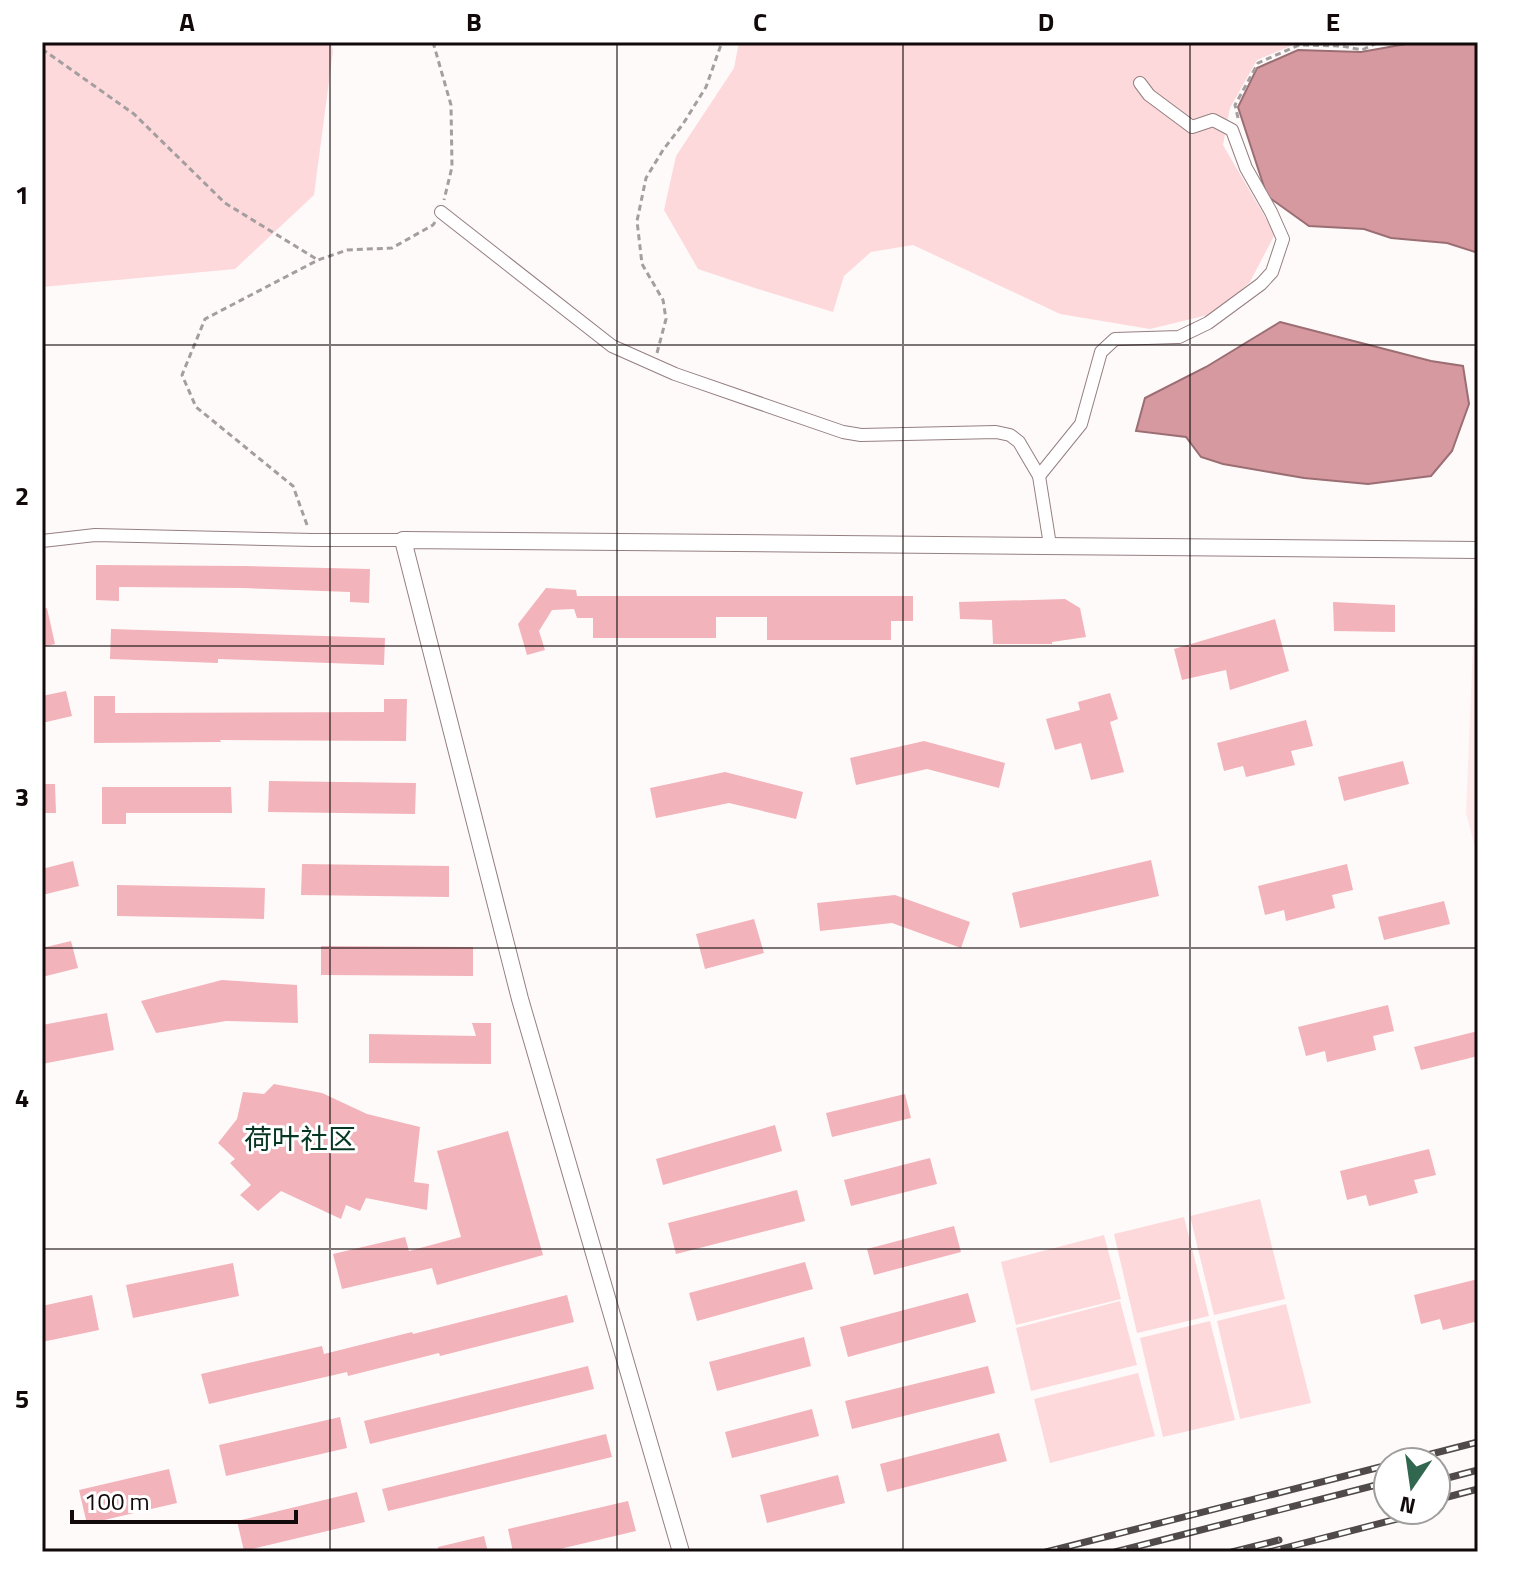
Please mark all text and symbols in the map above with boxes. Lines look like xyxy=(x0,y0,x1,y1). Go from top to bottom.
text: A xyxy=(179,2,195,41)
text: B xyxy=(466,2,482,41)
text: C xyxy=(753,2,767,41)
text: D xyxy=(1038,2,1054,41)
text: E xyxy=(1326,2,1340,41)
text: 1 xyxy=(15,175,29,214)
text: 2 xyxy=(15,476,29,515)
text: 3 xyxy=(15,777,29,816)
text: 4 xyxy=(15,1078,29,1117)
district label: 荷叶社区 xyxy=(244,1117,356,1160)
text: 5 xyxy=(15,1379,29,1418)
north arrow xyxy=(1372,1446,1452,1526)
scale bar xyxy=(72,1474,296,1524)
text: 100 m xyxy=(84,1483,150,1519)
text: N xyxy=(1396,1487,1419,1524)

